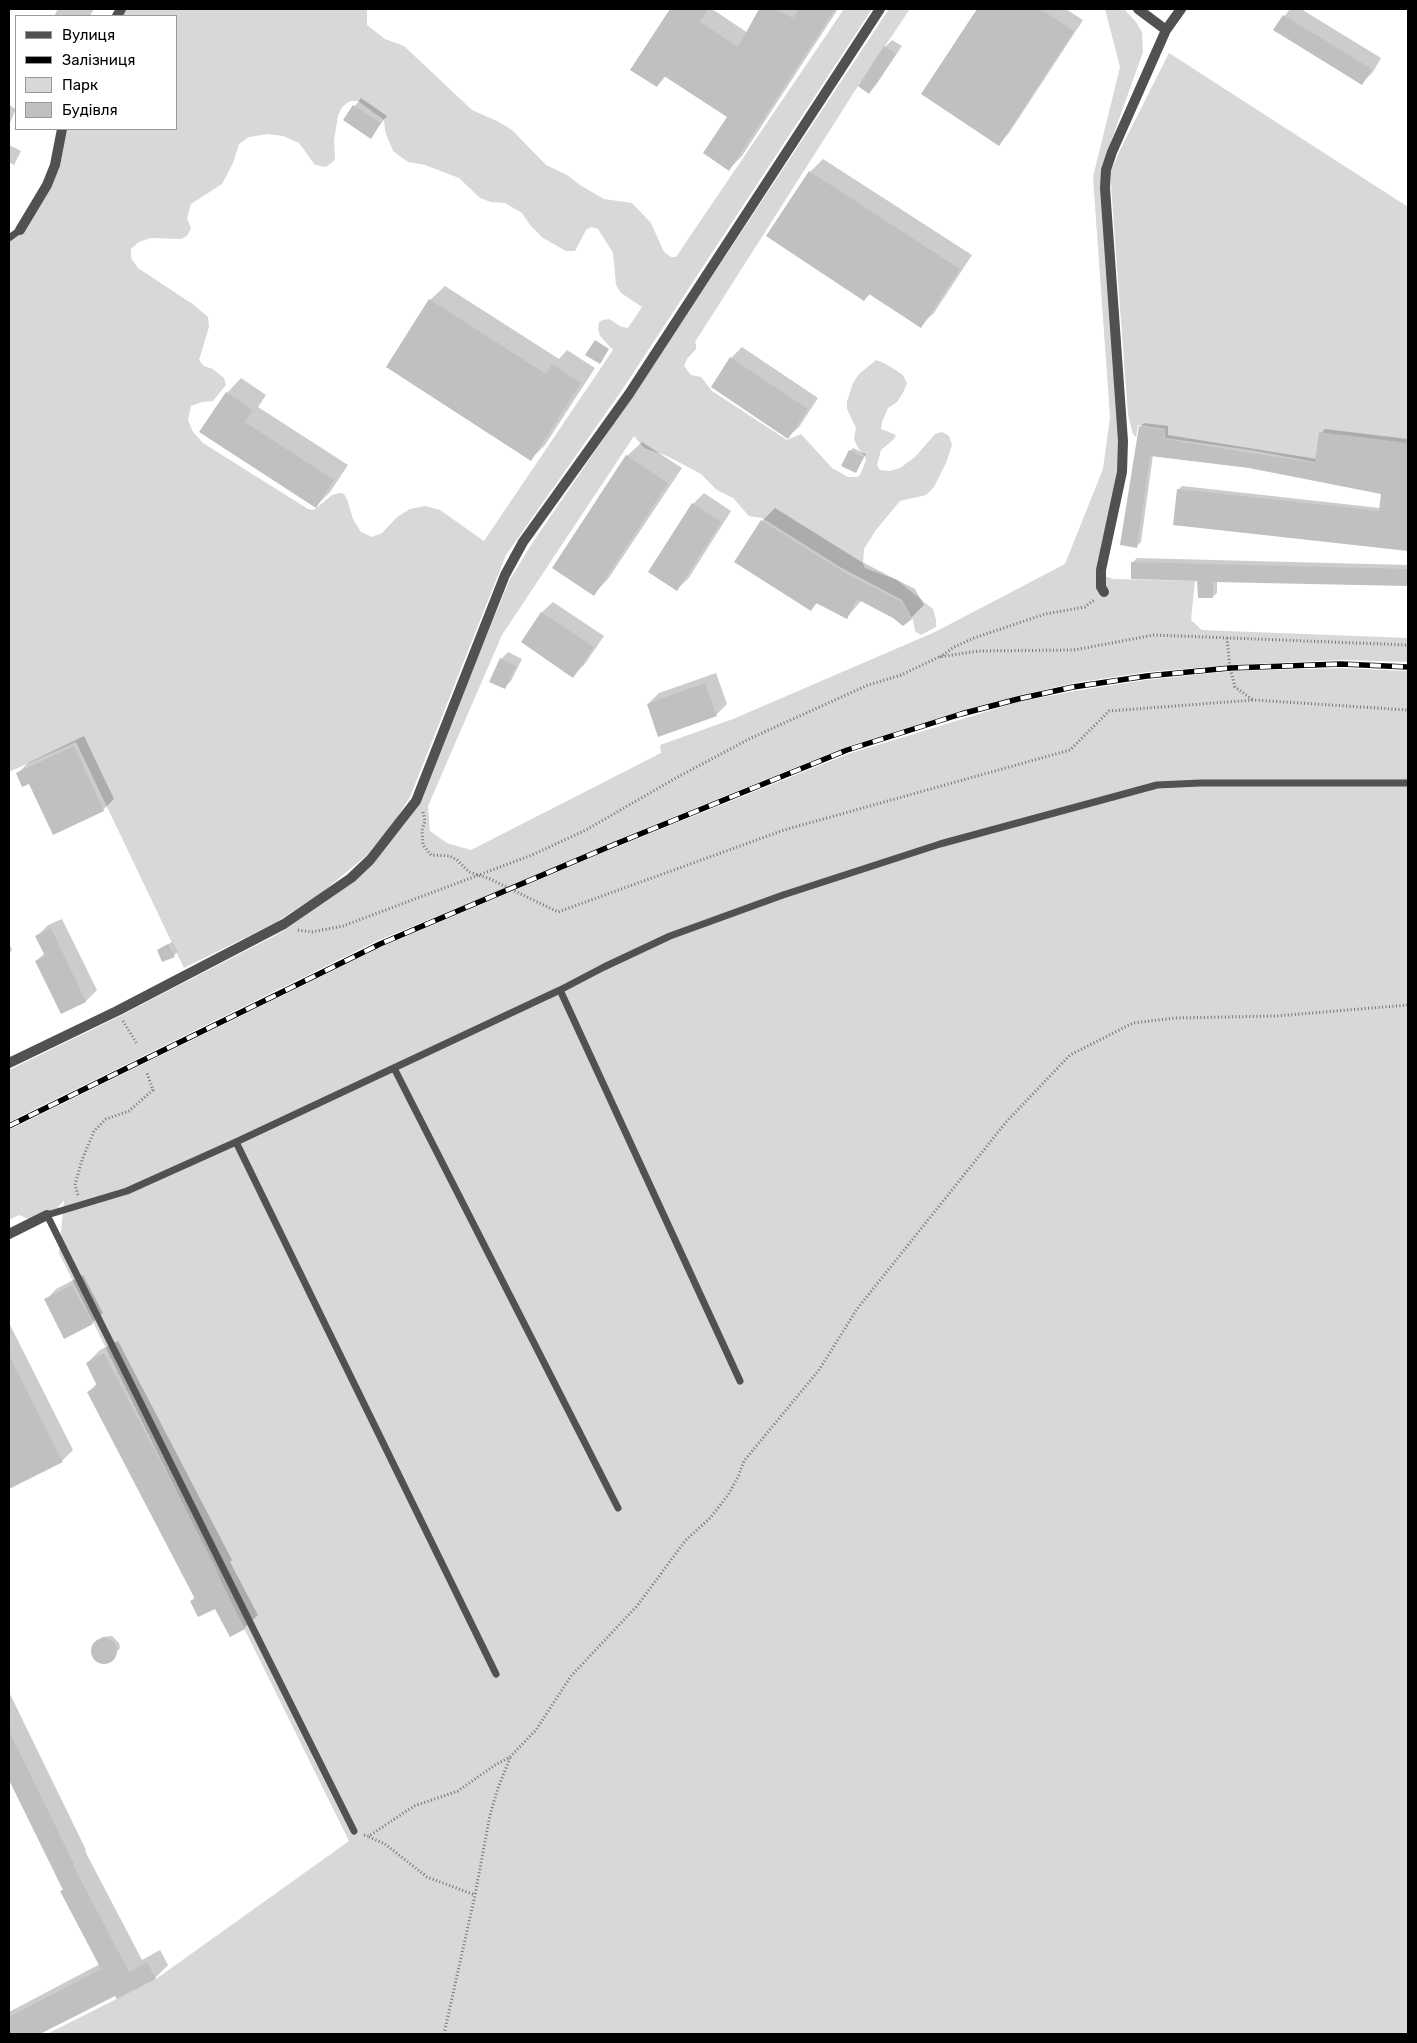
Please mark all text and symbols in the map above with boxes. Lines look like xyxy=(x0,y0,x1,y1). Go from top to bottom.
legend xyxy=(15,15,178,130)
text: Вулиця xyxy=(62,26,115,44)
text: Залізниця xyxy=(62,51,135,69)
text: Парк xyxy=(62,76,98,94)
text: Будівля xyxy=(62,101,118,119)

